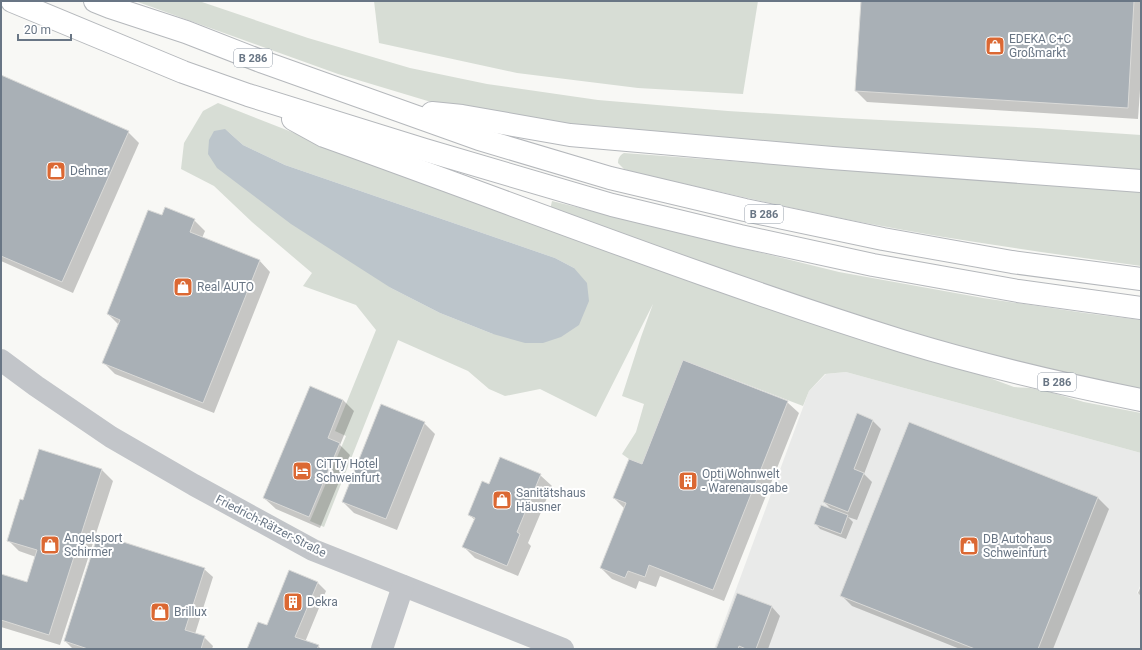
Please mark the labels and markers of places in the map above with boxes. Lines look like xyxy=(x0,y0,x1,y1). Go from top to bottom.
place label: EDEKA C+C Großmarkt xyxy=(1009,32,1071,60)
shop icon: EDEKA C+C Großmarkt xyxy=(984,35,1006,57)
shop icon: Dehner xyxy=(45,160,67,182)
place label: Dehner xyxy=(70,164,108,178)
shop icon: Real AUTO xyxy=(172,276,194,298)
place label: Real AUTO xyxy=(197,280,254,294)
place label: CiTTy Hotel Schweinfurt xyxy=(316,457,380,485)
hotel icon: CiTTy Hotel Schweinfurt xyxy=(291,460,313,482)
place label: Opti Wohnwelt - Warenausgabe xyxy=(702,467,788,495)
building icon: Opti Wohnwelt - Warenausgabe xyxy=(677,470,699,492)
place label: Sanitätshaus Häusner xyxy=(516,486,586,514)
shop icon: Sanitätshaus Häusner xyxy=(491,489,513,511)
place label: Angelsport Schirmer xyxy=(64,531,123,559)
place label: DB Autohaus Schweinfurt xyxy=(983,532,1052,560)
shop icon: Angelsport Schirmer xyxy=(39,534,61,556)
shop icon: DB Autohaus Schweinfurt xyxy=(958,535,980,557)
building icon: Dekra xyxy=(282,591,304,613)
place label: Dekra xyxy=(307,595,338,609)
shop icon: Brillux xyxy=(149,601,171,623)
place label: Brillux xyxy=(174,605,207,619)

